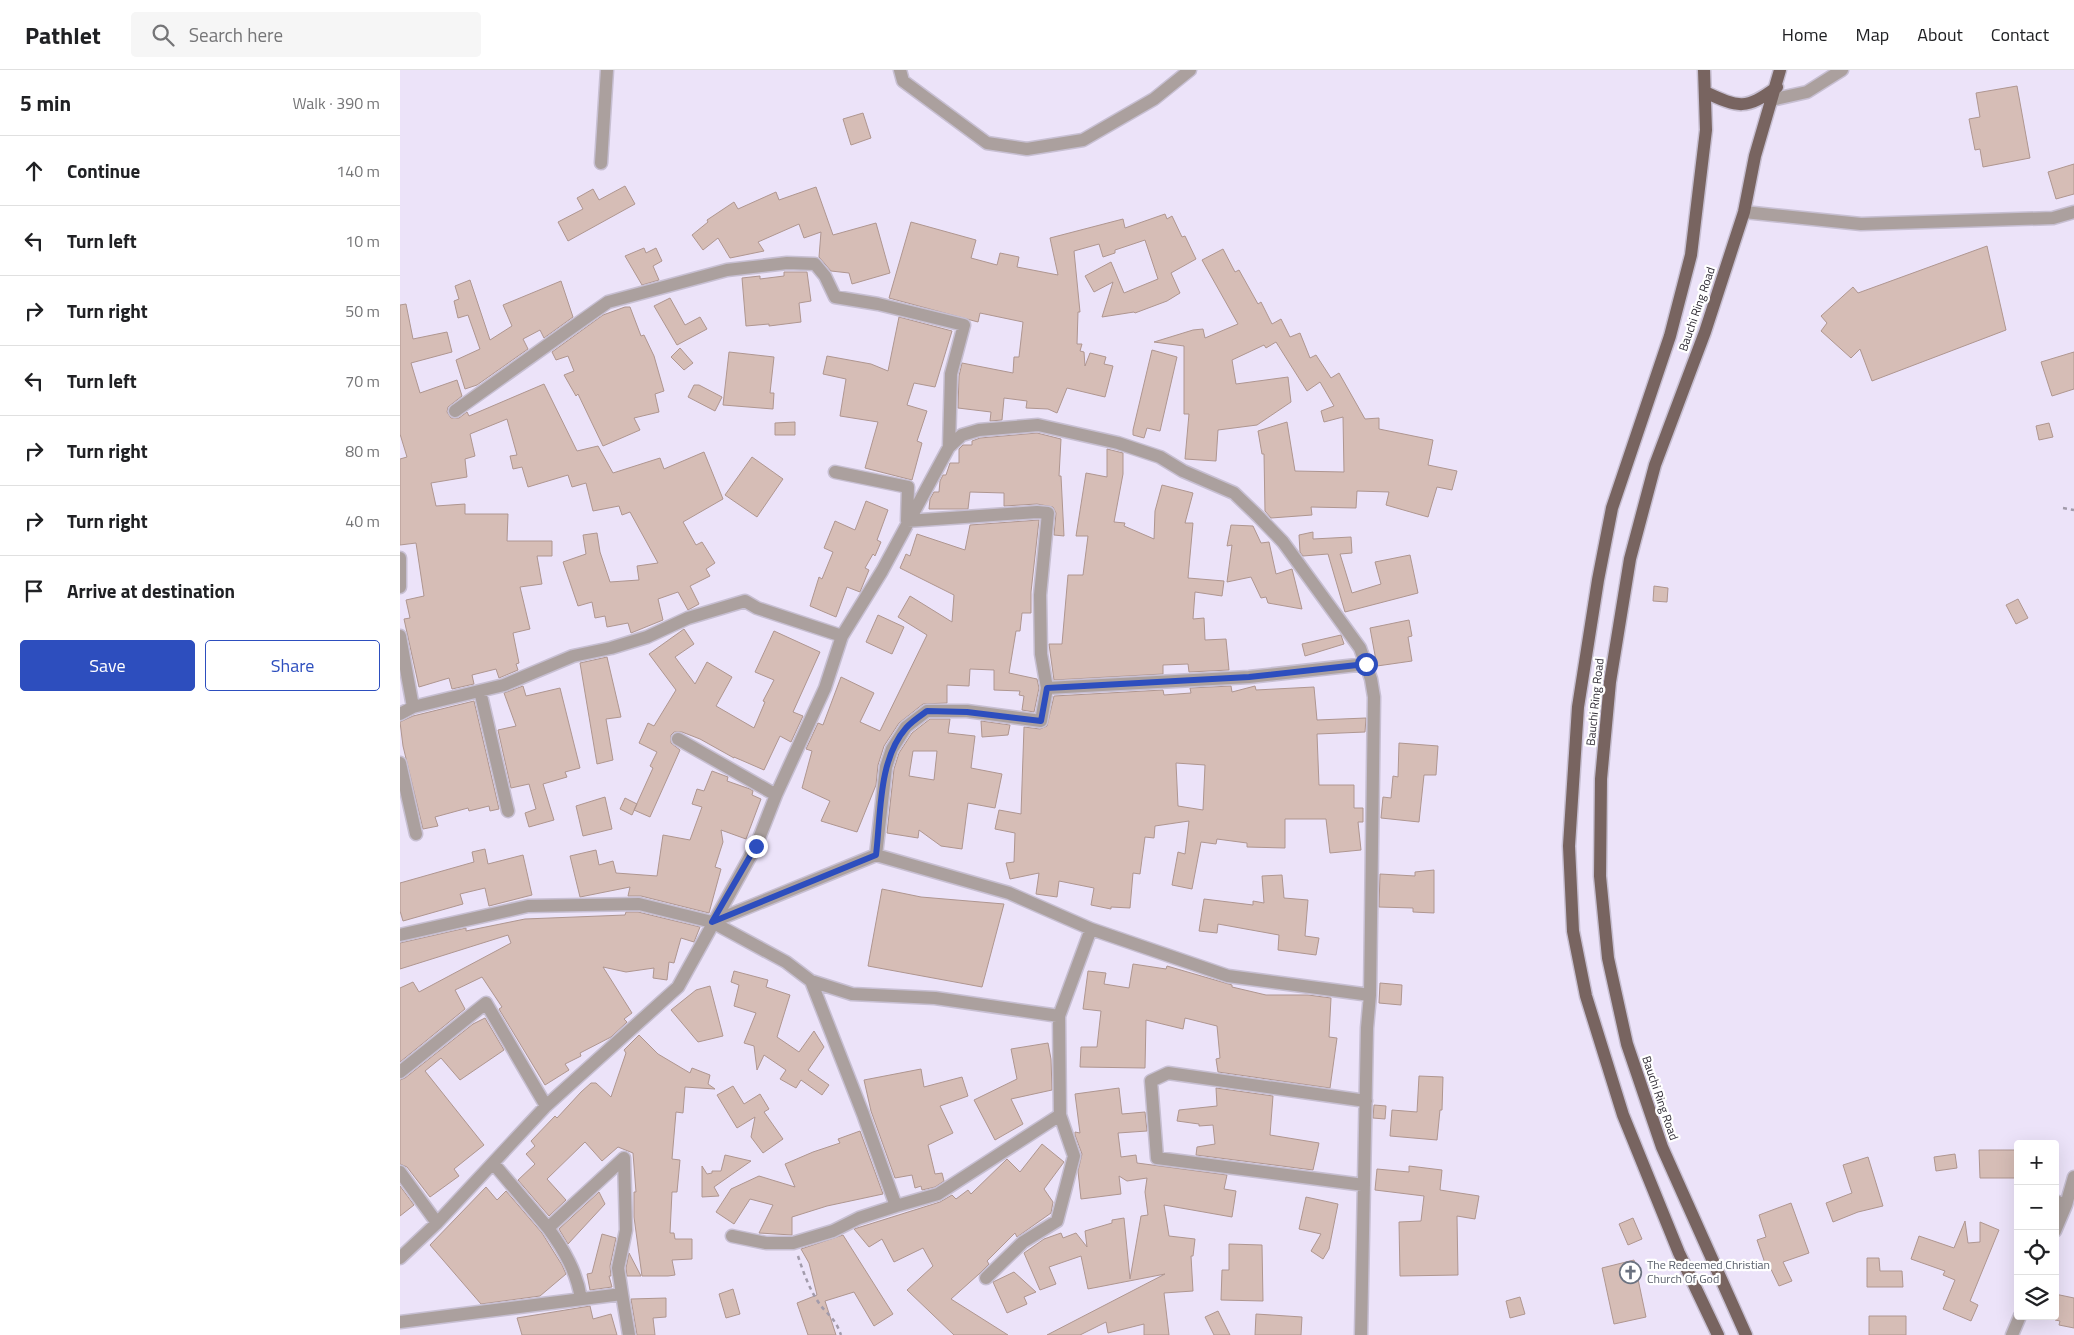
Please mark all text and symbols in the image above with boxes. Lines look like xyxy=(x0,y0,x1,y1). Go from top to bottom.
search box xyxy=(131,12,481,57)
text: Pathlet xyxy=(25,17,101,53)
text: Search here xyxy=(189,20,283,49)
icon: search xyxy=(149,21,177,49)
text: Home xyxy=(1782,21,1828,48)
text: Map xyxy=(1856,21,1889,48)
text: About xyxy=(1917,21,1963,48)
text: Contact xyxy=(1991,21,2049,48)
text: 5 min xyxy=(20,87,71,119)
text: Walk · 390 m xyxy=(292,91,380,115)
text: Continue xyxy=(67,156,140,185)
icon: ahead xyxy=(20,157,48,185)
text: 140 m xyxy=(336,159,380,183)
text: Turn left xyxy=(67,226,137,255)
icon: left xyxy=(20,227,48,255)
text: 10 m xyxy=(345,229,380,253)
street label: Bauchi Ring Road xyxy=(1673,264,1720,354)
text: Turn right xyxy=(67,296,148,325)
icon: right xyxy=(20,297,48,325)
text: 50 m xyxy=(345,299,380,323)
text: Turn left xyxy=(67,366,137,395)
icon: left xyxy=(20,367,48,395)
text: 70 m xyxy=(345,369,380,393)
text: Turn right xyxy=(67,436,148,465)
icon: right xyxy=(20,437,48,465)
text: 80 m xyxy=(345,439,380,463)
text: Turn right xyxy=(67,506,148,535)
icon: right xyxy=(20,507,48,535)
text: 40 m xyxy=(345,509,380,533)
text: Arrive at destination xyxy=(67,576,235,605)
icon: arrive xyxy=(20,577,48,605)
button: Save xyxy=(20,640,195,691)
button: Share xyxy=(205,640,380,691)
route start xyxy=(1355,653,1378,676)
street label: Bauchi Ring Road xyxy=(1580,657,1609,747)
route end xyxy=(745,835,768,858)
street label: Bauchi Ring Road xyxy=(1637,1053,1684,1143)
map controls xyxy=(2014,1140,2059,1320)
button: + xyxy=(2014,1140,2059,1185)
button: − xyxy=(2014,1185,2059,1230)
button: locate xyxy=(2014,1230,2059,1275)
place label: The Redeemed Christian Church Of God xyxy=(1647,1255,1770,1288)
church icon: The Redeemed Christian Church Of God xyxy=(1619,1260,1643,1284)
button: layers xyxy=(2014,1275,2059,1320)

